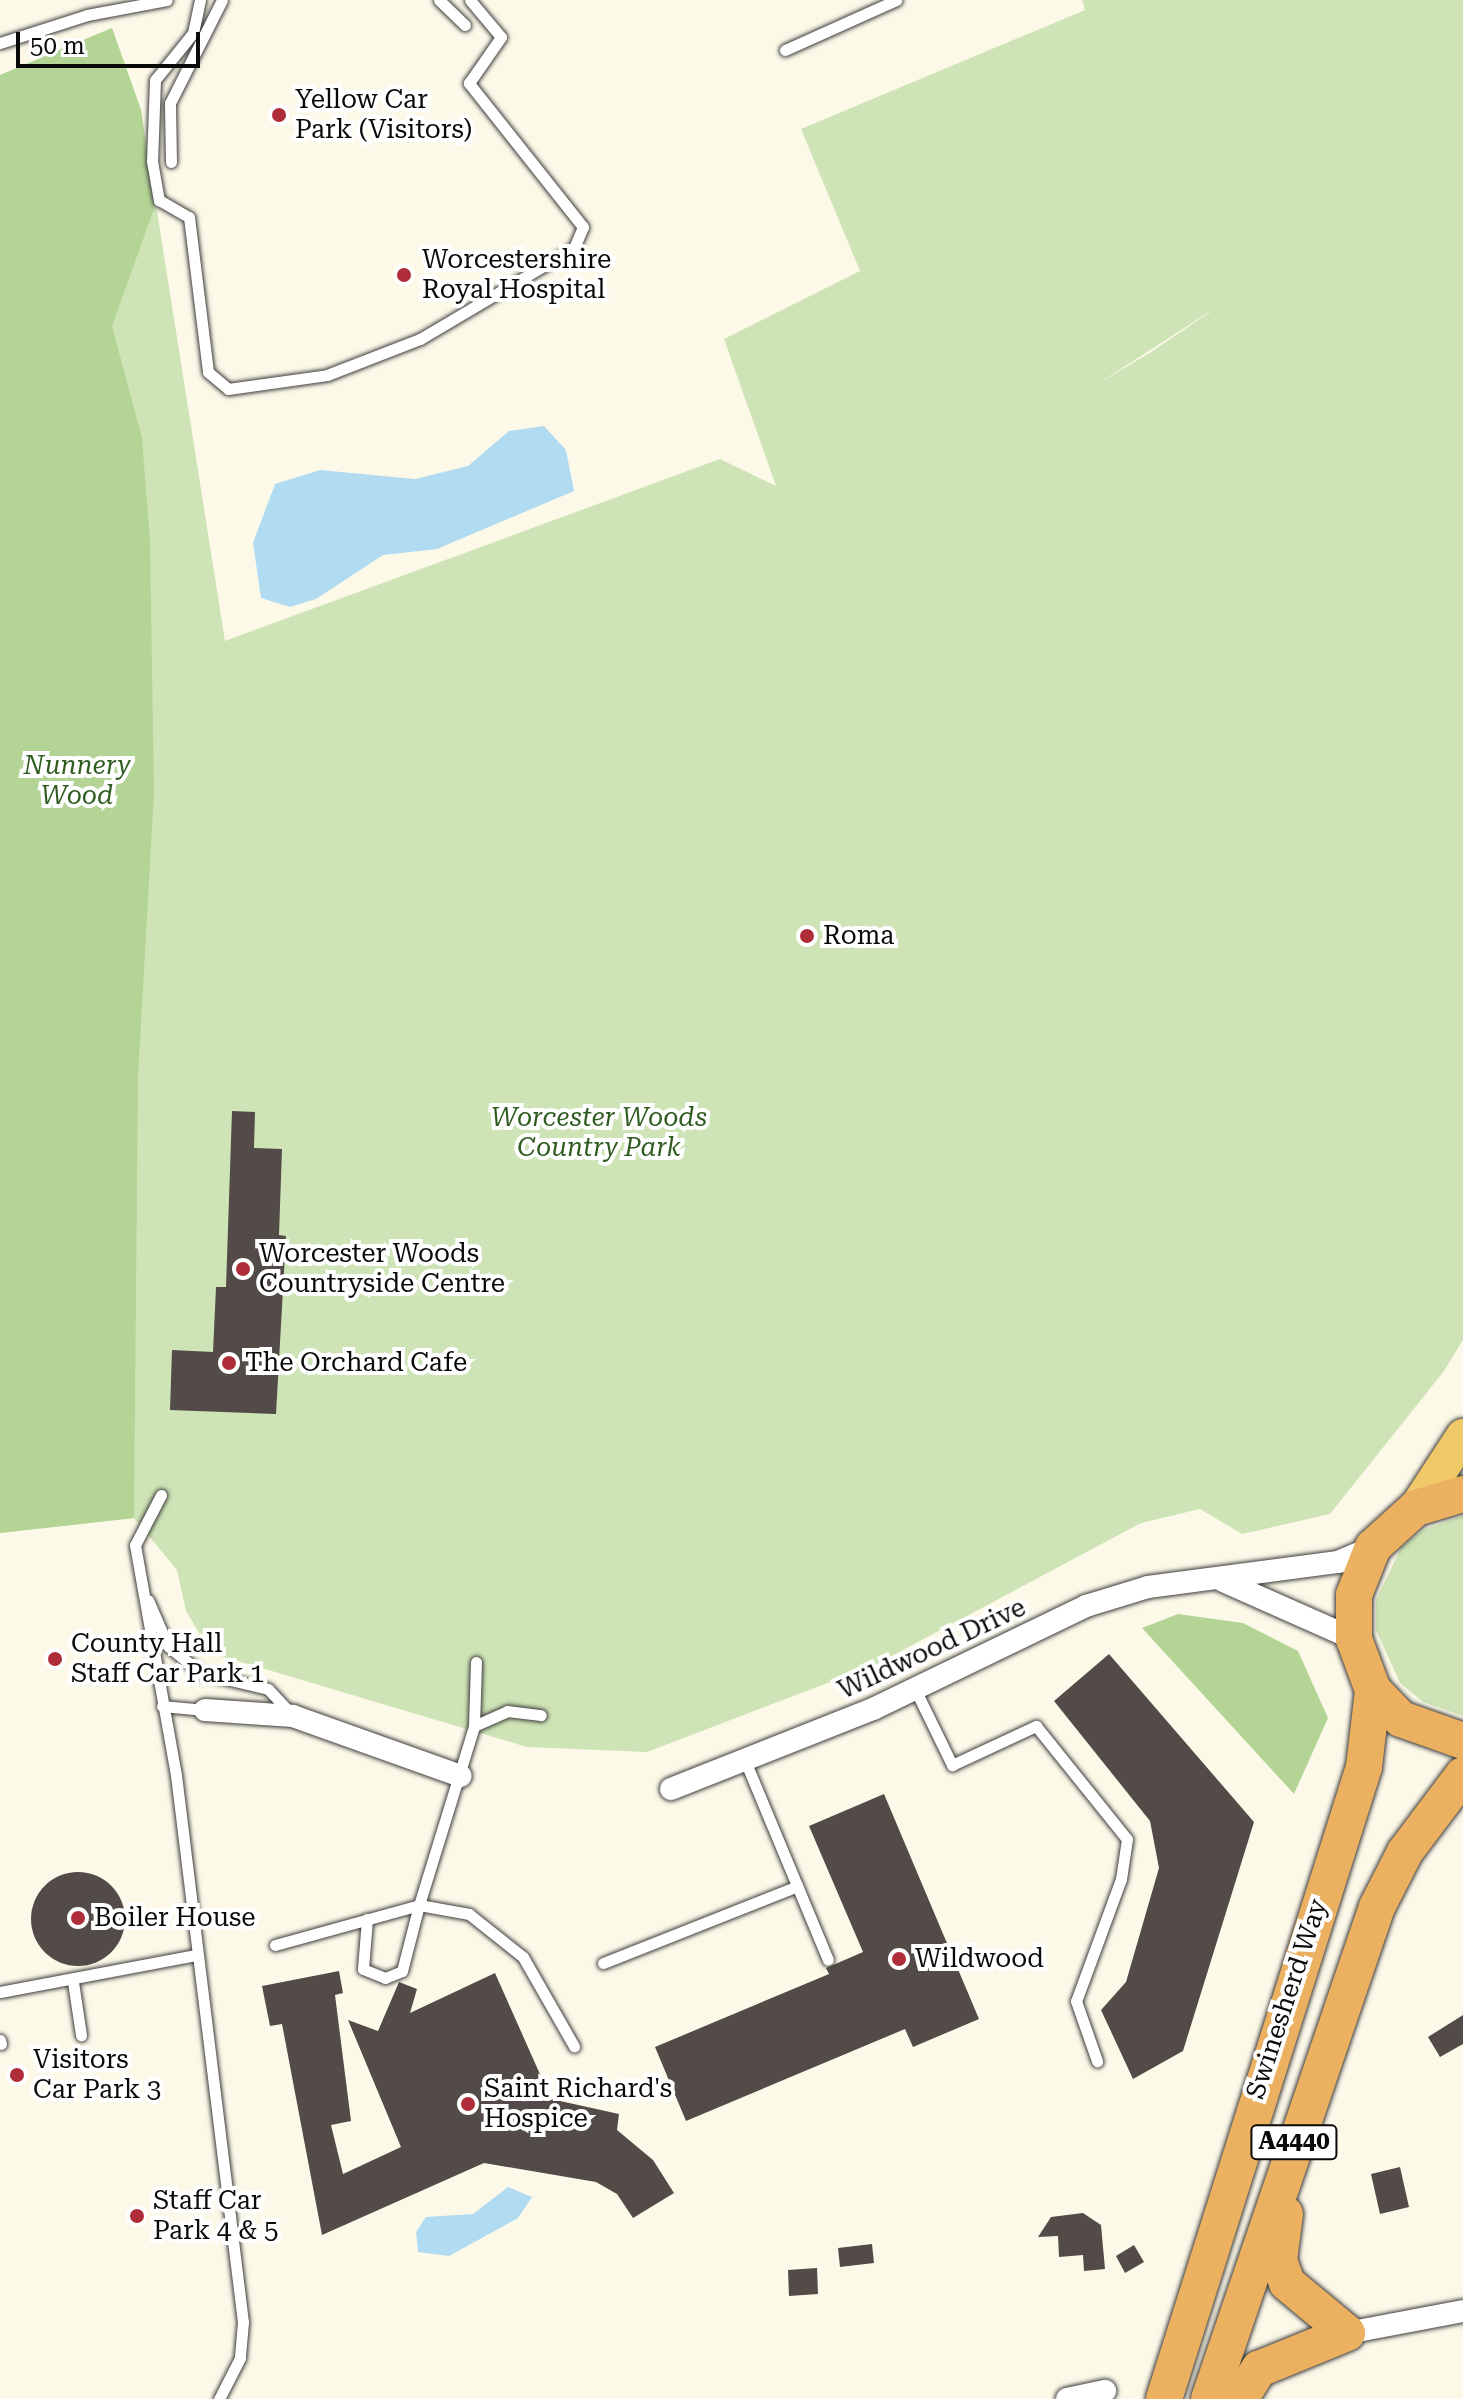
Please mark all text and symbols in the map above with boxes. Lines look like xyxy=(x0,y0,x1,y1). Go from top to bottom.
scale bar xyxy=(20,16,204,66)
text: 50 m xyxy=(30,32,85,60)
place label: Yellow Car Park (Visitors) xyxy=(295,84,472,146)
marker: Yellow Car Park (Visitors) xyxy=(270,106,288,124)
place label: Worcestershire Royal Hospital xyxy=(422,244,611,306)
marker: Worcestershire Royal Hospital xyxy=(393,264,415,286)
park label: Nunnery Wood xyxy=(24,750,130,812)
place label: Roma xyxy=(823,920,894,952)
marker: Roma xyxy=(798,927,816,945)
park label: Worcester Woods Country Park xyxy=(491,1102,707,1164)
place label: Worcester Woods Countryside Centre xyxy=(259,1238,505,1300)
marker: Worcester Woods Countryside Centre xyxy=(234,1260,252,1278)
place label: The Orchard Cafe xyxy=(245,1347,467,1379)
marker: The Orchard Cafe xyxy=(220,1354,238,1372)
street label: Wildwood Drive xyxy=(833,1592,1031,1706)
place label: County Hall Staff Car Park 1 xyxy=(71,1628,265,1690)
marker: County Hall Staff Car Park 1 xyxy=(46,1650,64,1668)
street label: Swinesherd Way xyxy=(1240,1895,1334,2103)
place label: Boiler House xyxy=(94,1902,255,1934)
marker: Boiler House xyxy=(69,1909,87,1927)
place label: Wildwood xyxy=(915,1943,1044,1975)
marker: Wildwood xyxy=(890,1950,908,1968)
place label: Visitors Car Park 3 xyxy=(33,2044,161,2106)
marker: Visitors Car Park 3 xyxy=(8,2066,26,2084)
place label: Saint Richard's Hospice xyxy=(484,2073,672,2134)
marker: Saint Richard's Hospice xyxy=(459,2095,477,2113)
road number: A4440 xyxy=(1250,2122,1338,2162)
place label: Staff Car Park 4 & 5 xyxy=(153,2185,278,2246)
marker: Staff Car Park 4 & 5 xyxy=(128,2207,146,2225)

